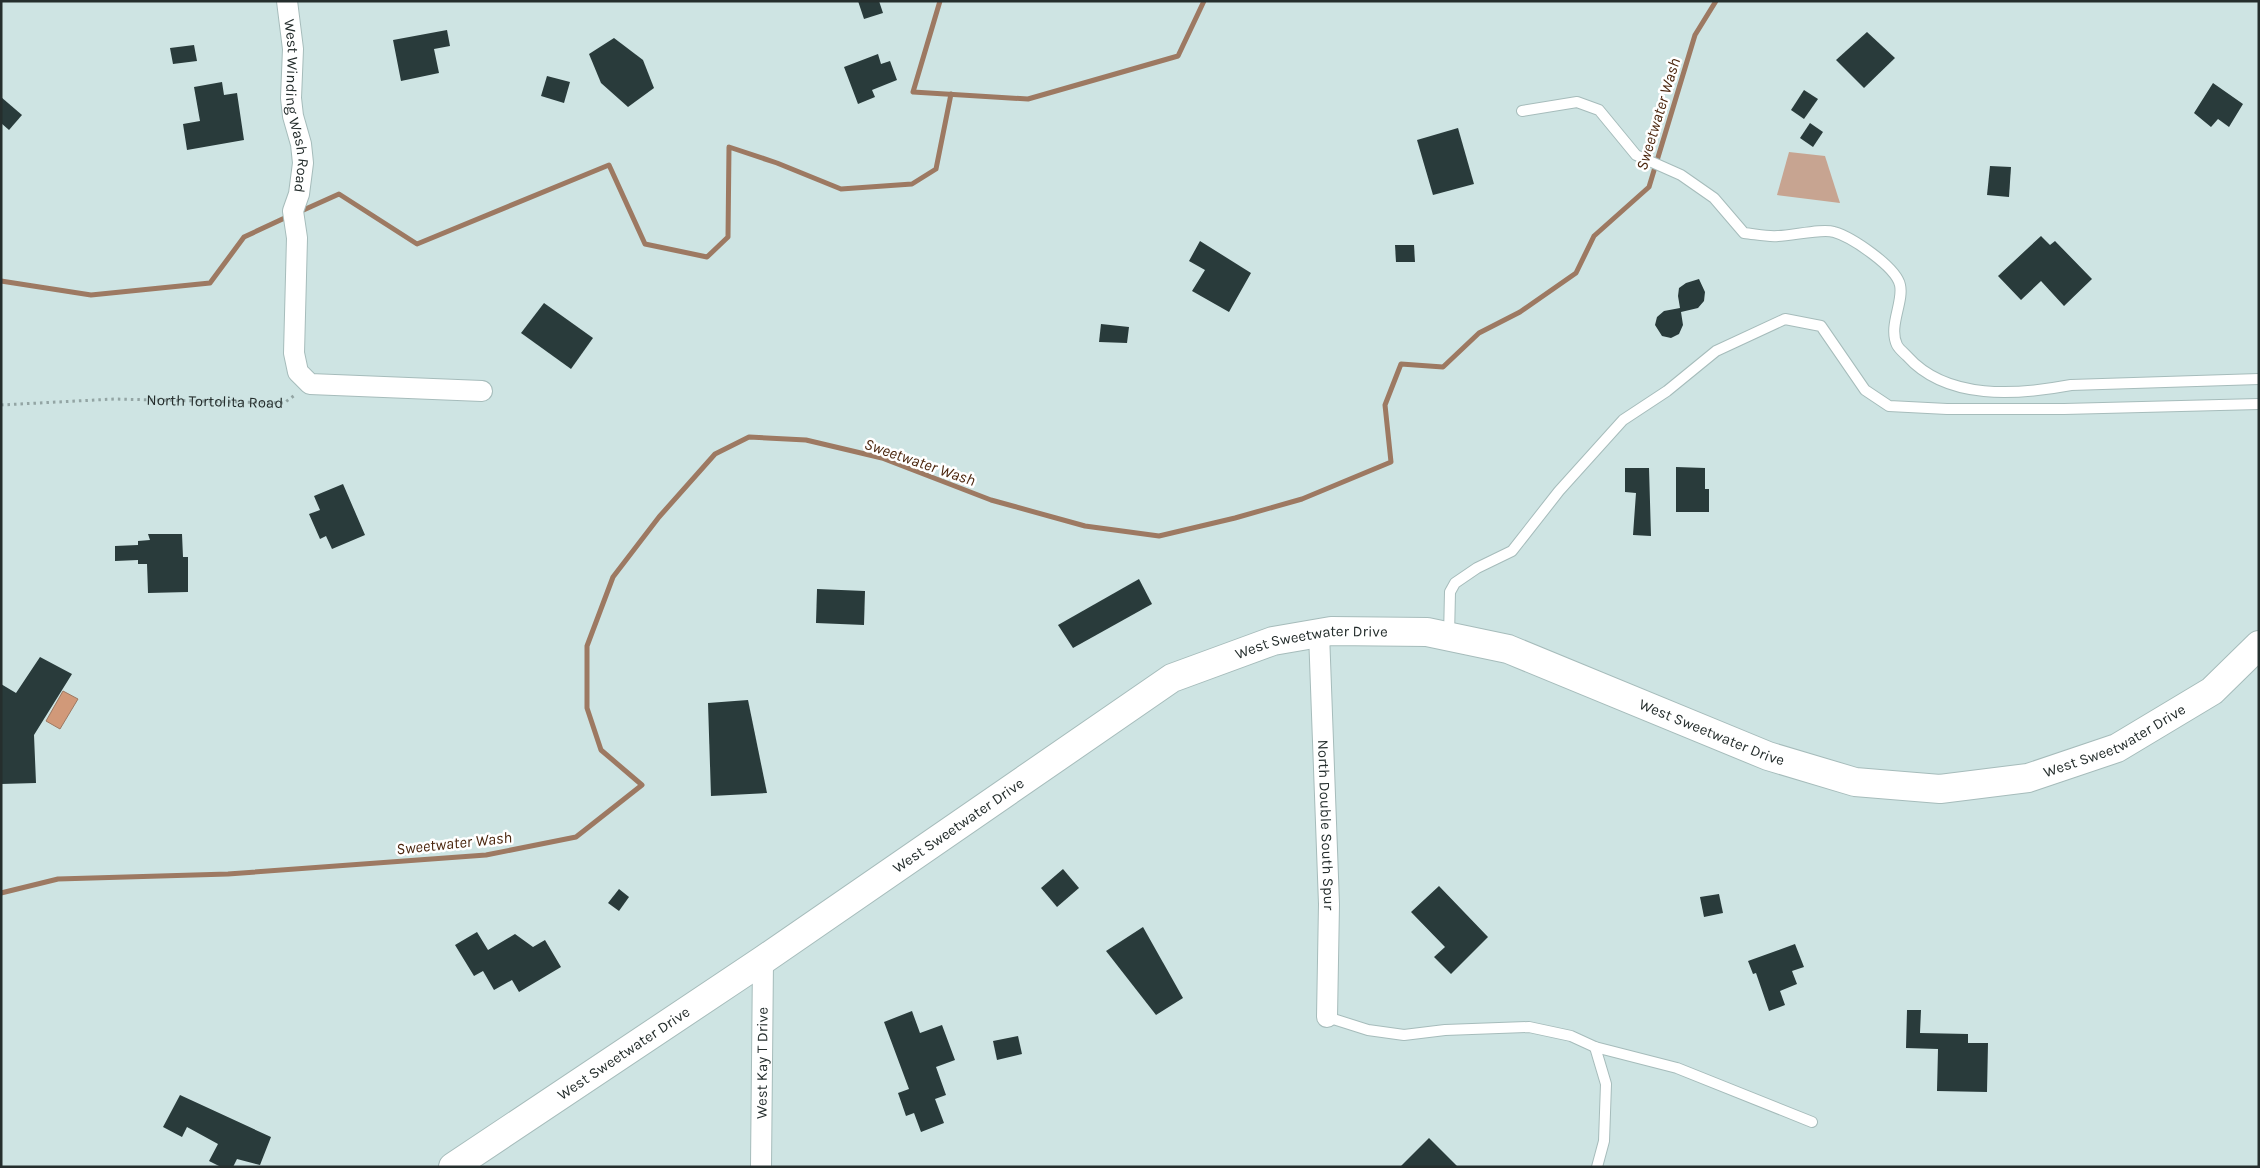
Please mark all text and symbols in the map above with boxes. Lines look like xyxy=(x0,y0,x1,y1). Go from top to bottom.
street label: West Winding Wash Road xyxy=(280,18,313,194)
water label: Sweetwater Wash xyxy=(1632,56,1684,172)
street label: North Tortolita Road xyxy=(146,391,283,412)
water label: Sweetwater Wash xyxy=(862,434,978,490)
street label: West Sweetwater Drive xyxy=(1233,622,1388,663)
street label: West Sweetwater Drive xyxy=(1636,695,1787,769)
street label: West Sweetwater Drive xyxy=(2041,700,2189,781)
street label: North Double South Spur xyxy=(1314,739,1338,911)
street label: West Sweetwater Drive xyxy=(889,774,1027,877)
water label: Sweetwater Wash xyxy=(395,827,513,859)
street label: West Sweetwater Drive xyxy=(554,1003,693,1104)
street label: West Kay T Drive xyxy=(752,1007,772,1119)

